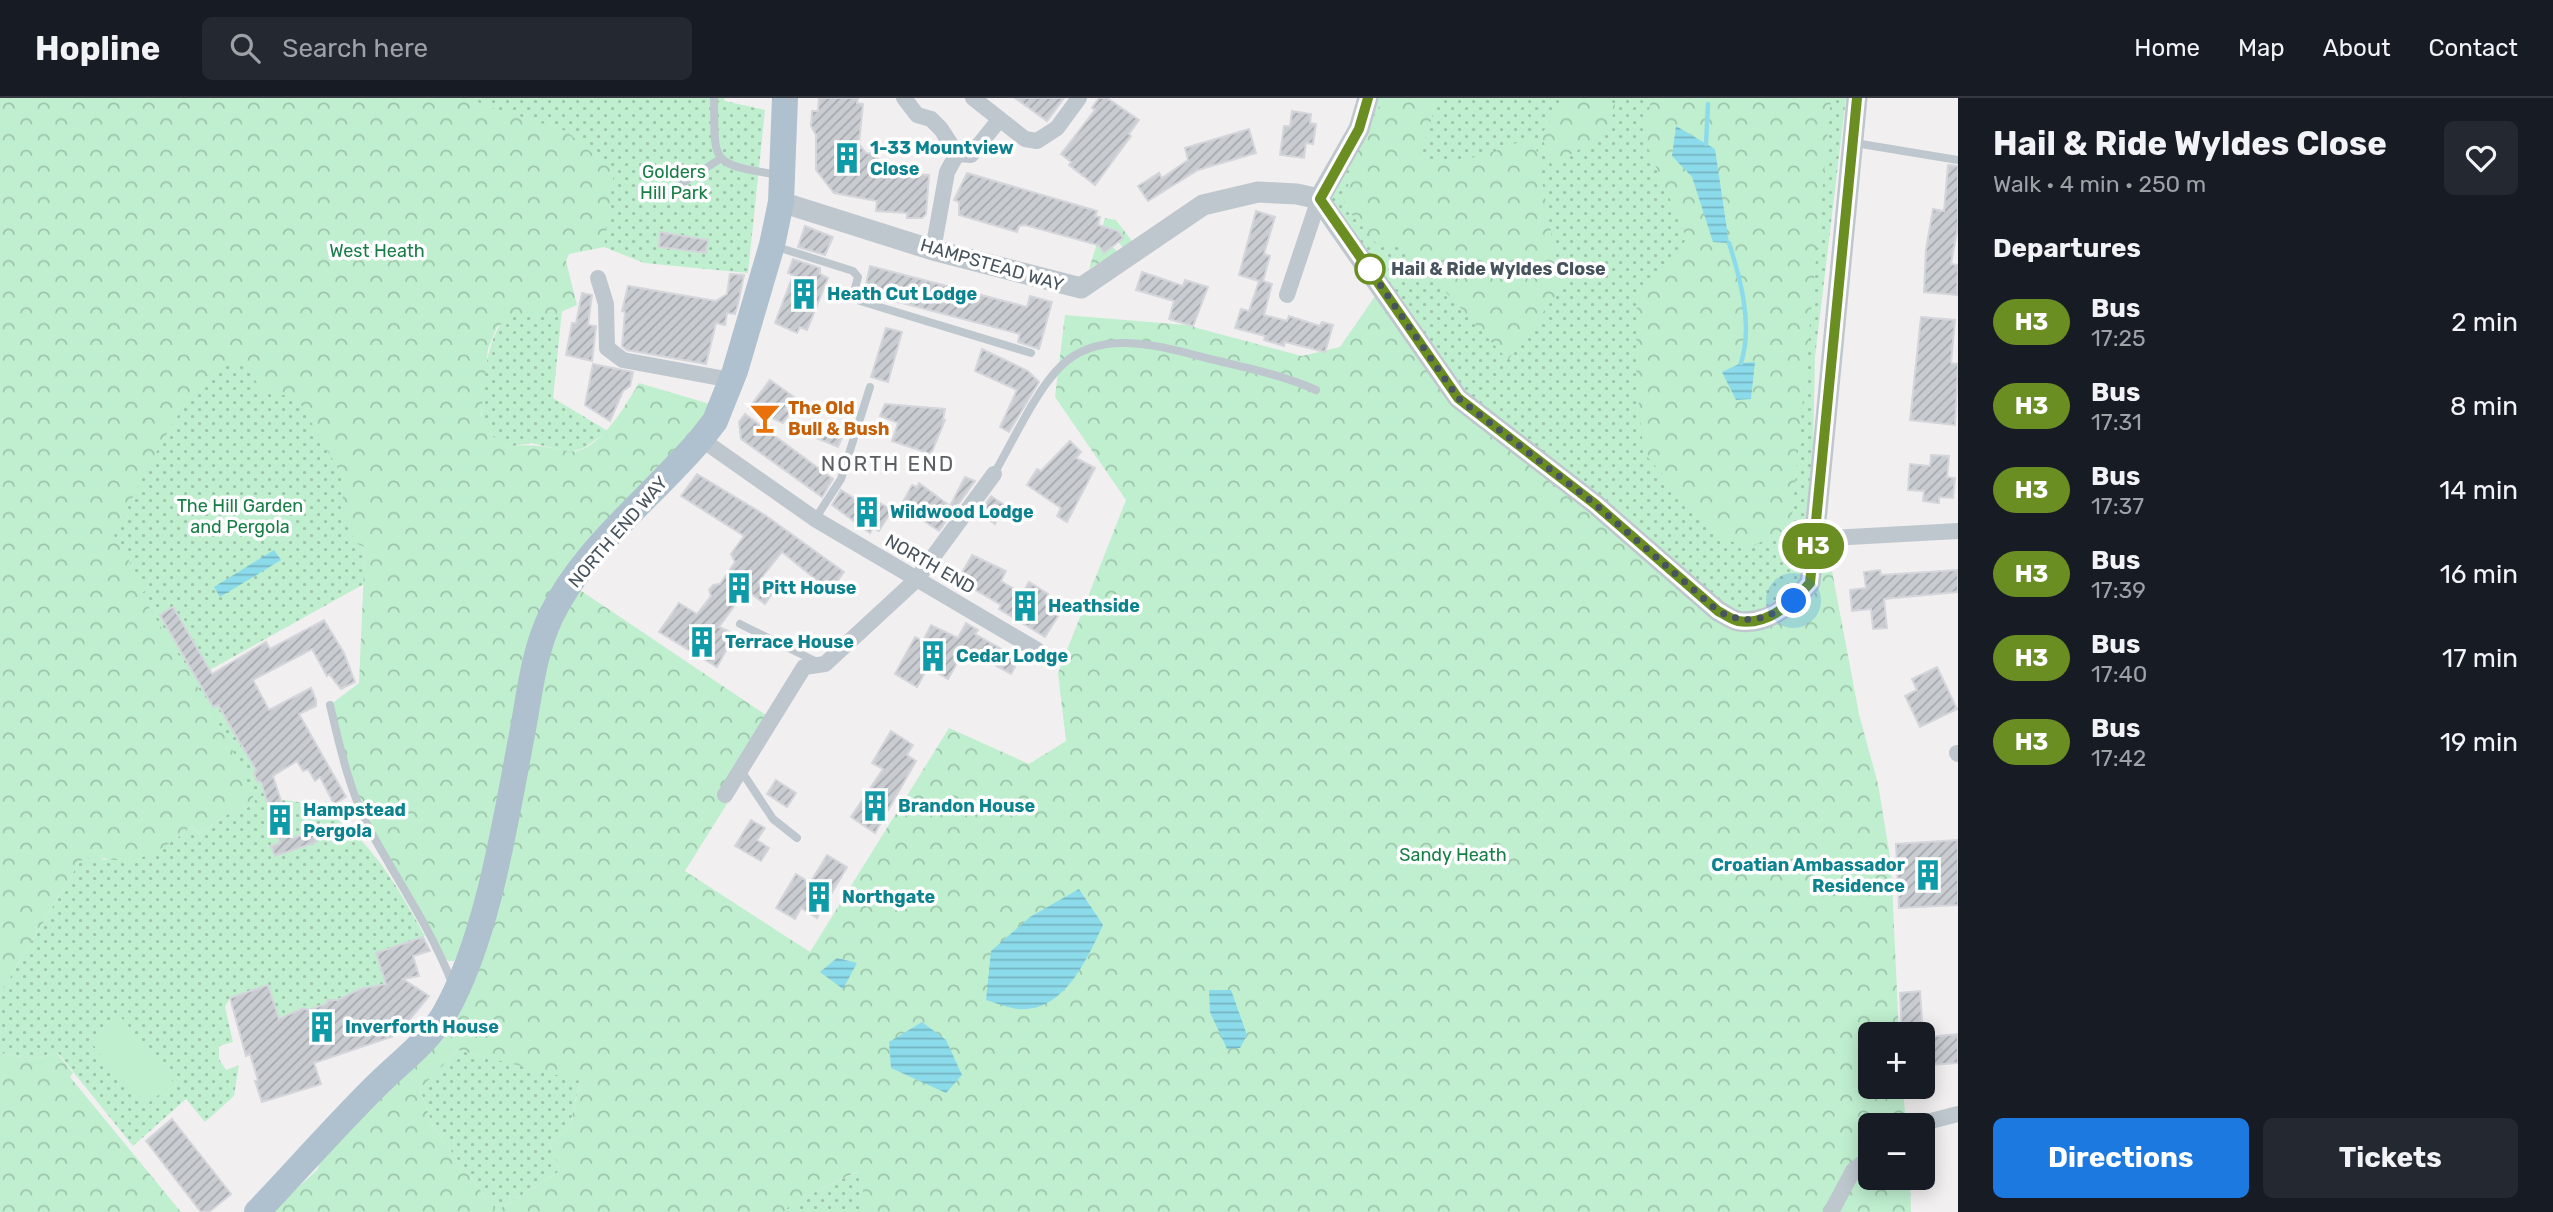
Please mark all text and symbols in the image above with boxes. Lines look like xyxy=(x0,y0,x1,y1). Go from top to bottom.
search box xyxy=(202,17,692,80)
text: Hopline xyxy=(35,29,160,68)
icon: search xyxy=(226,29,264,67)
text: Search here xyxy=(282,33,428,64)
text: Home xyxy=(2134,34,2200,62)
text: Map xyxy=(2238,34,2285,62)
text: About xyxy=(2323,34,2391,62)
text: Contact xyxy=(2429,34,2518,62)
button: heart xyxy=(2444,121,2518,195)
text: Hail & Ride Wyldes Close xyxy=(1993,124,2387,163)
place label: 1-33 Mountview Close xyxy=(870,137,1014,180)
building icon: 1-33 Mountview Close xyxy=(830,141,864,175)
park label: Golders Hill Park xyxy=(640,161,709,204)
text: Walk · 4 min · 250 m xyxy=(1993,170,2206,198)
text: Departures xyxy=(1993,233,2141,264)
street label: HAMPSTEAD WAY xyxy=(918,234,1067,296)
park label: West Heath xyxy=(329,240,425,262)
marker: Hail & Ride Wyldes Close xyxy=(1355,254,1385,284)
place label: Hail & Ride Wyldes Close xyxy=(1391,258,1606,280)
building icon: Heath Cut Lodge xyxy=(787,277,821,311)
place label: Heath Cut Lodge xyxy=(827,283,977,305)
text: Bus xyxy=(2091,293,2140,324)
text: 2 min xyxy=(2451,307,2518,338)
text: H3 xyxy=(2015,308,2048,336)
text: 17:25 xyxy=(2091,324,2146,352)
text: Bus xyxy=(2091,377,2140,408)
text: 8 min xyxy=(2450,391,2518,422)
text: H3 xyxy=(2015,392,2048,420)
place label: The Old Bull & Bush xyxy=(788,397,889,440)
bar icon: The Old Bull & Bush xyxy=(748,401,782,435)
text: 17:31 xyxy=(2091,408,2142,436)
district label: NORTH END xyxy=(821,451,955,476)
text: Bus xyxy=(2091,461,2140,492)
street label: NORTH END WAY xyxy=(564,472,673,592)
text: 14 min xyxy=(2439,475,2518,506)
text: H3 xyxy=(2015,476,2048,504)
text: 17:37 xyxy=(2091,492,2144,520)
park label: The Hill Garden and Pergola xyxy=(177,495,303,538)
building icon: Wildwood Lodge xyxy=(850,495,884,529)
place label: Wildwood Lodge xyxy=(890,501,1034,523)
line badge: H3 xyxy=(1782,523,1844,569)
street label: NORTH END xyxy=(881,530,979,598)
text: H3 xyxy=(1796,532,1830,560)
text: Bus xyxy=(2091,545,2140,576)
text: 16 min xyxy=(2440,559,2518,590)
text: H3 xyxy=(2015,560,2048,588)
building icon: Pitt House xyxy=(722,571,756,605)
text: 17:39 xyxy=(2091,576,2146,604)
place label: Pitt House xyxy=(762,577,857,599)
your location xyxy=(1776,583,1811,618)
building icon: Heathside xyxy=(1008,589,1042,623)
place label: Heathside xyxy=(1048,595,1140,617)
building icon: Terrace House xyxy=(685,625,719,659)
text: Bus xyxy=(2091,629,2140,660)
place label: Terrace House xyxy=(725,631,854,653)
building icon: Cedar Lodge xyxy=(916,639,950,673)
text: 17 min xyxy=(2442,643,2518,674)
text: H3 xyxy=(2015,644,2048,672)
place label: Cedar Lodge xyxy=(956,645,1068,667)
text: 17:40 xyxy=(2091,660,2147,688)
text: Bus xyxy=(2091,713,2140,744)
text: 19 min xyxy=(2440,727,2518,758)
text: H3 xyxy=(2015,728,2048,756)
text: 17:42 xyxy=(2091,744,2146,772)
building icon: Brandon House xyxy=(858,789,892,823)
place label: Brandon House xyxy=(898,795,1036,817)
place label: Hampstead Pergola xyxy=(303,799,406,842)
building icon: Hampstead Pergola xyxy=(263,803,297,837)
park label: Sandy Heath xyxy=(1399,844,1507,866)
place label: Croatian Ambassador Residence xyxy=(1711,854,1905,897)
building icon: Croatian Ambassador Residence xyxy=(1911,858,1945,892)
building icon: Northgate xyxy=(802,880,836,914)
place label: Northgate xyxy=(842,886,936,908)
building icon: Inverforth House xyxy=(305,1010,339,1044)
place label: Inverforth House xyxy=(345,1016,499,1038)
map controls xyxy=(1858,1022,1935,1190)
button: + xyxy=(1858,1022,1935,1099)
button: − xyxy=(1858,1113,1935,1190)
button: Directions xyxy=(1993,1118,2249,1198)
button: Tickets xyxy=(2263,1118,2518,1198)

